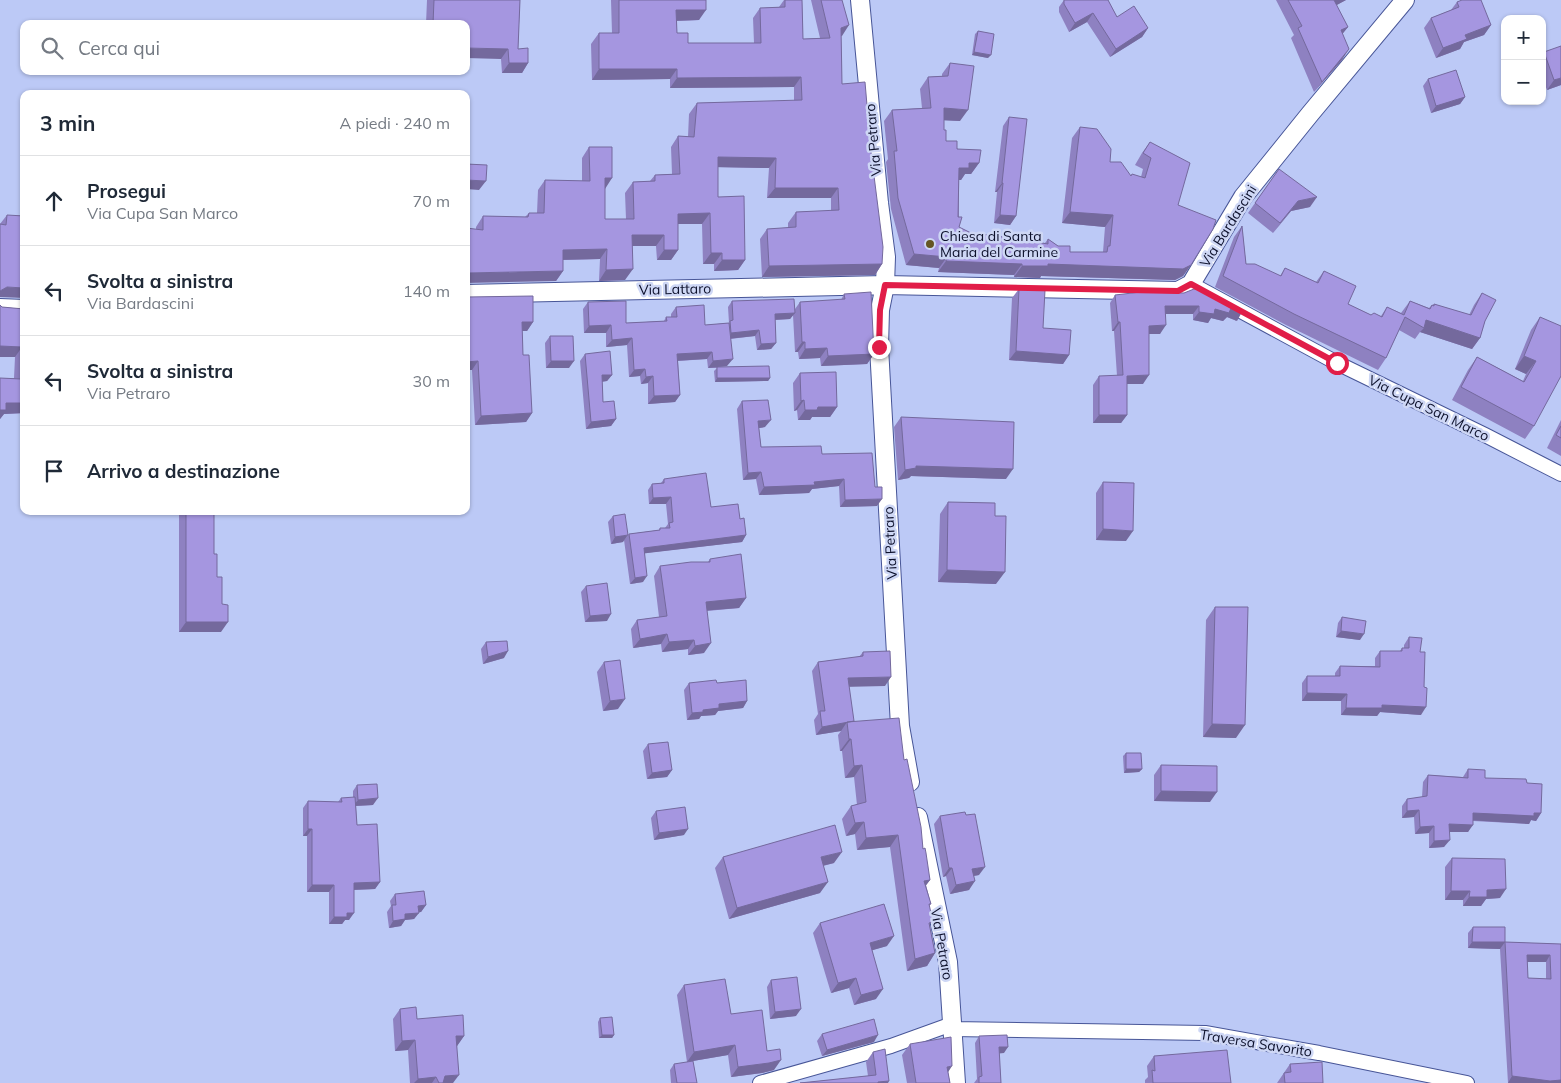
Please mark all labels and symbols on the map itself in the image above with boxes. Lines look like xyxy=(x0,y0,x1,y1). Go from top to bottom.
street label: Via Petraro xyxy=(861,103,885,177)
street label: Via Bardascini xyxy=(1196,182,1260,270)
place label: Chiesa di Santa Maria del Carmine xyxy=(940,227,1058,261)
marker: Chiesa di Santa Maria del Carmine xyxy=(924,238,936,250)
street label: Via Lattaro xyxy=(639,279,711,299)
route end xyxy=(868,336,891,359)
route start xyxy=(1326,352,1349,375)
street label: Via Cupa San Marco xyxy=(1366,371,1492,445)
street label: Via Petraro xyxy=(879,506,901,580)
street label: Via Petraro xyxy=(927,907,957,981)
street label: Traversa Savorito xyxy=(1199,1025,1313,1061)

